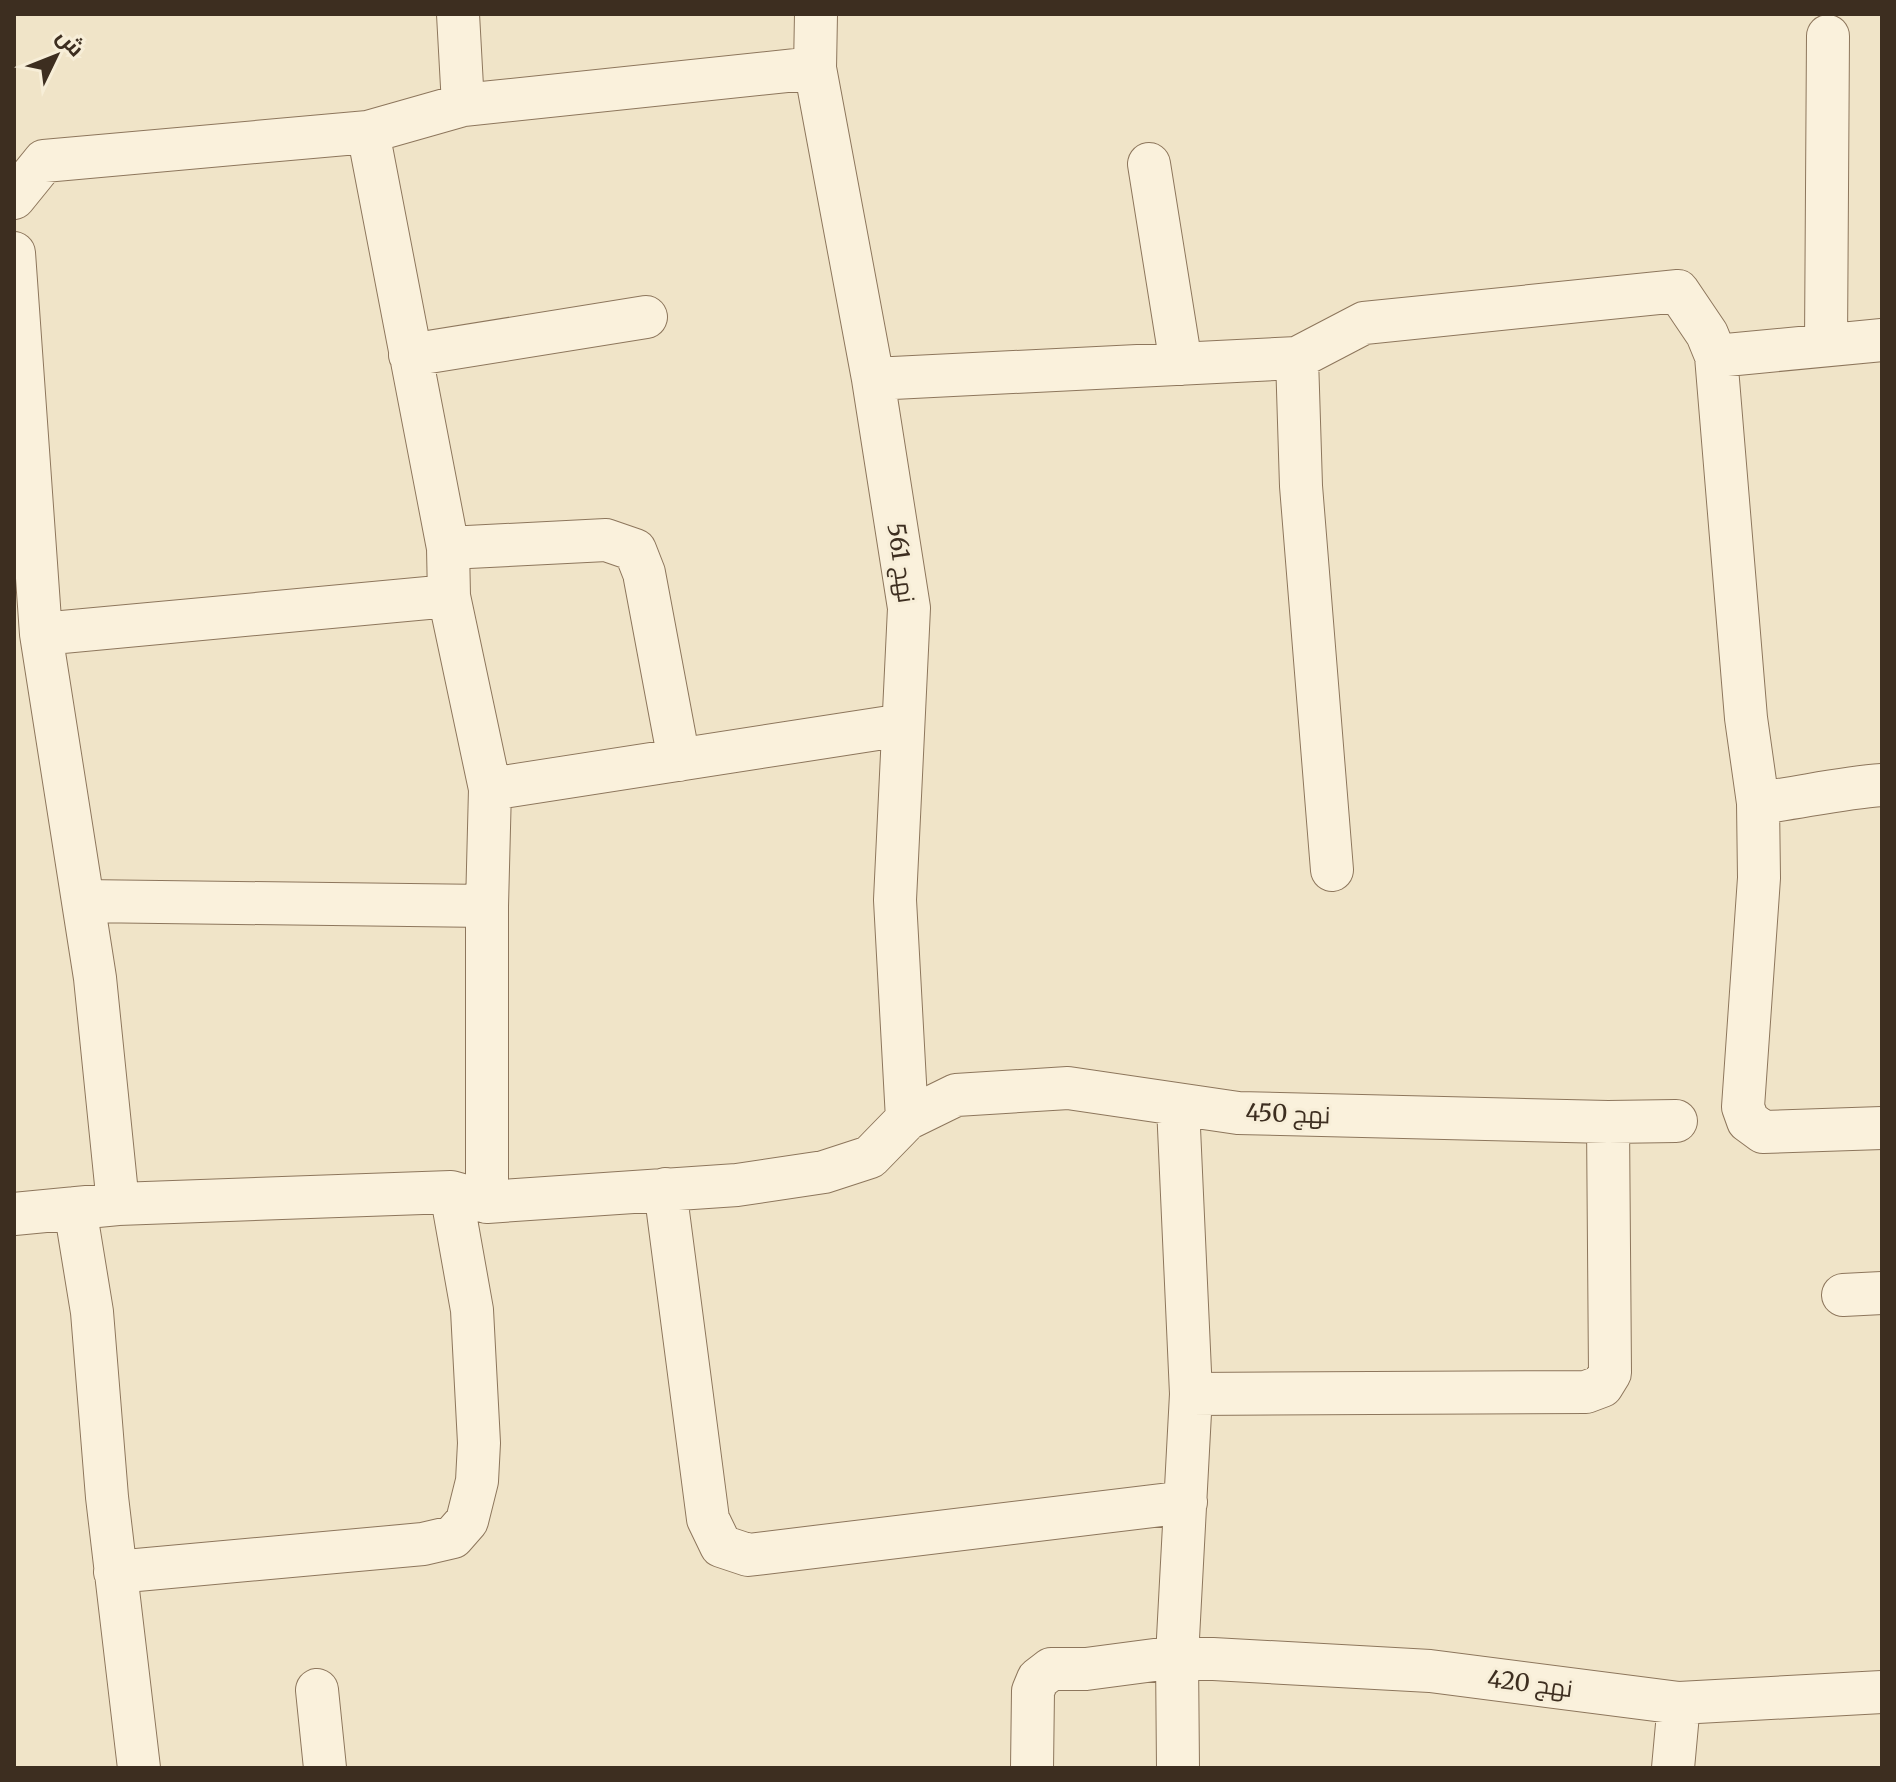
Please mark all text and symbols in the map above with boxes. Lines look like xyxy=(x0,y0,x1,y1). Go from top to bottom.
north arrow xyxy=(16,16,96,96)
text: ش xyxy=(51,22,90,62)
street label: نهج 561 xyxy=(880,521,922,605)
street label: نهج 450 xyxy=(1245,1097,1331,1131)
street label: نهج 420 xyxy=(1485,1663,1575,1705)

